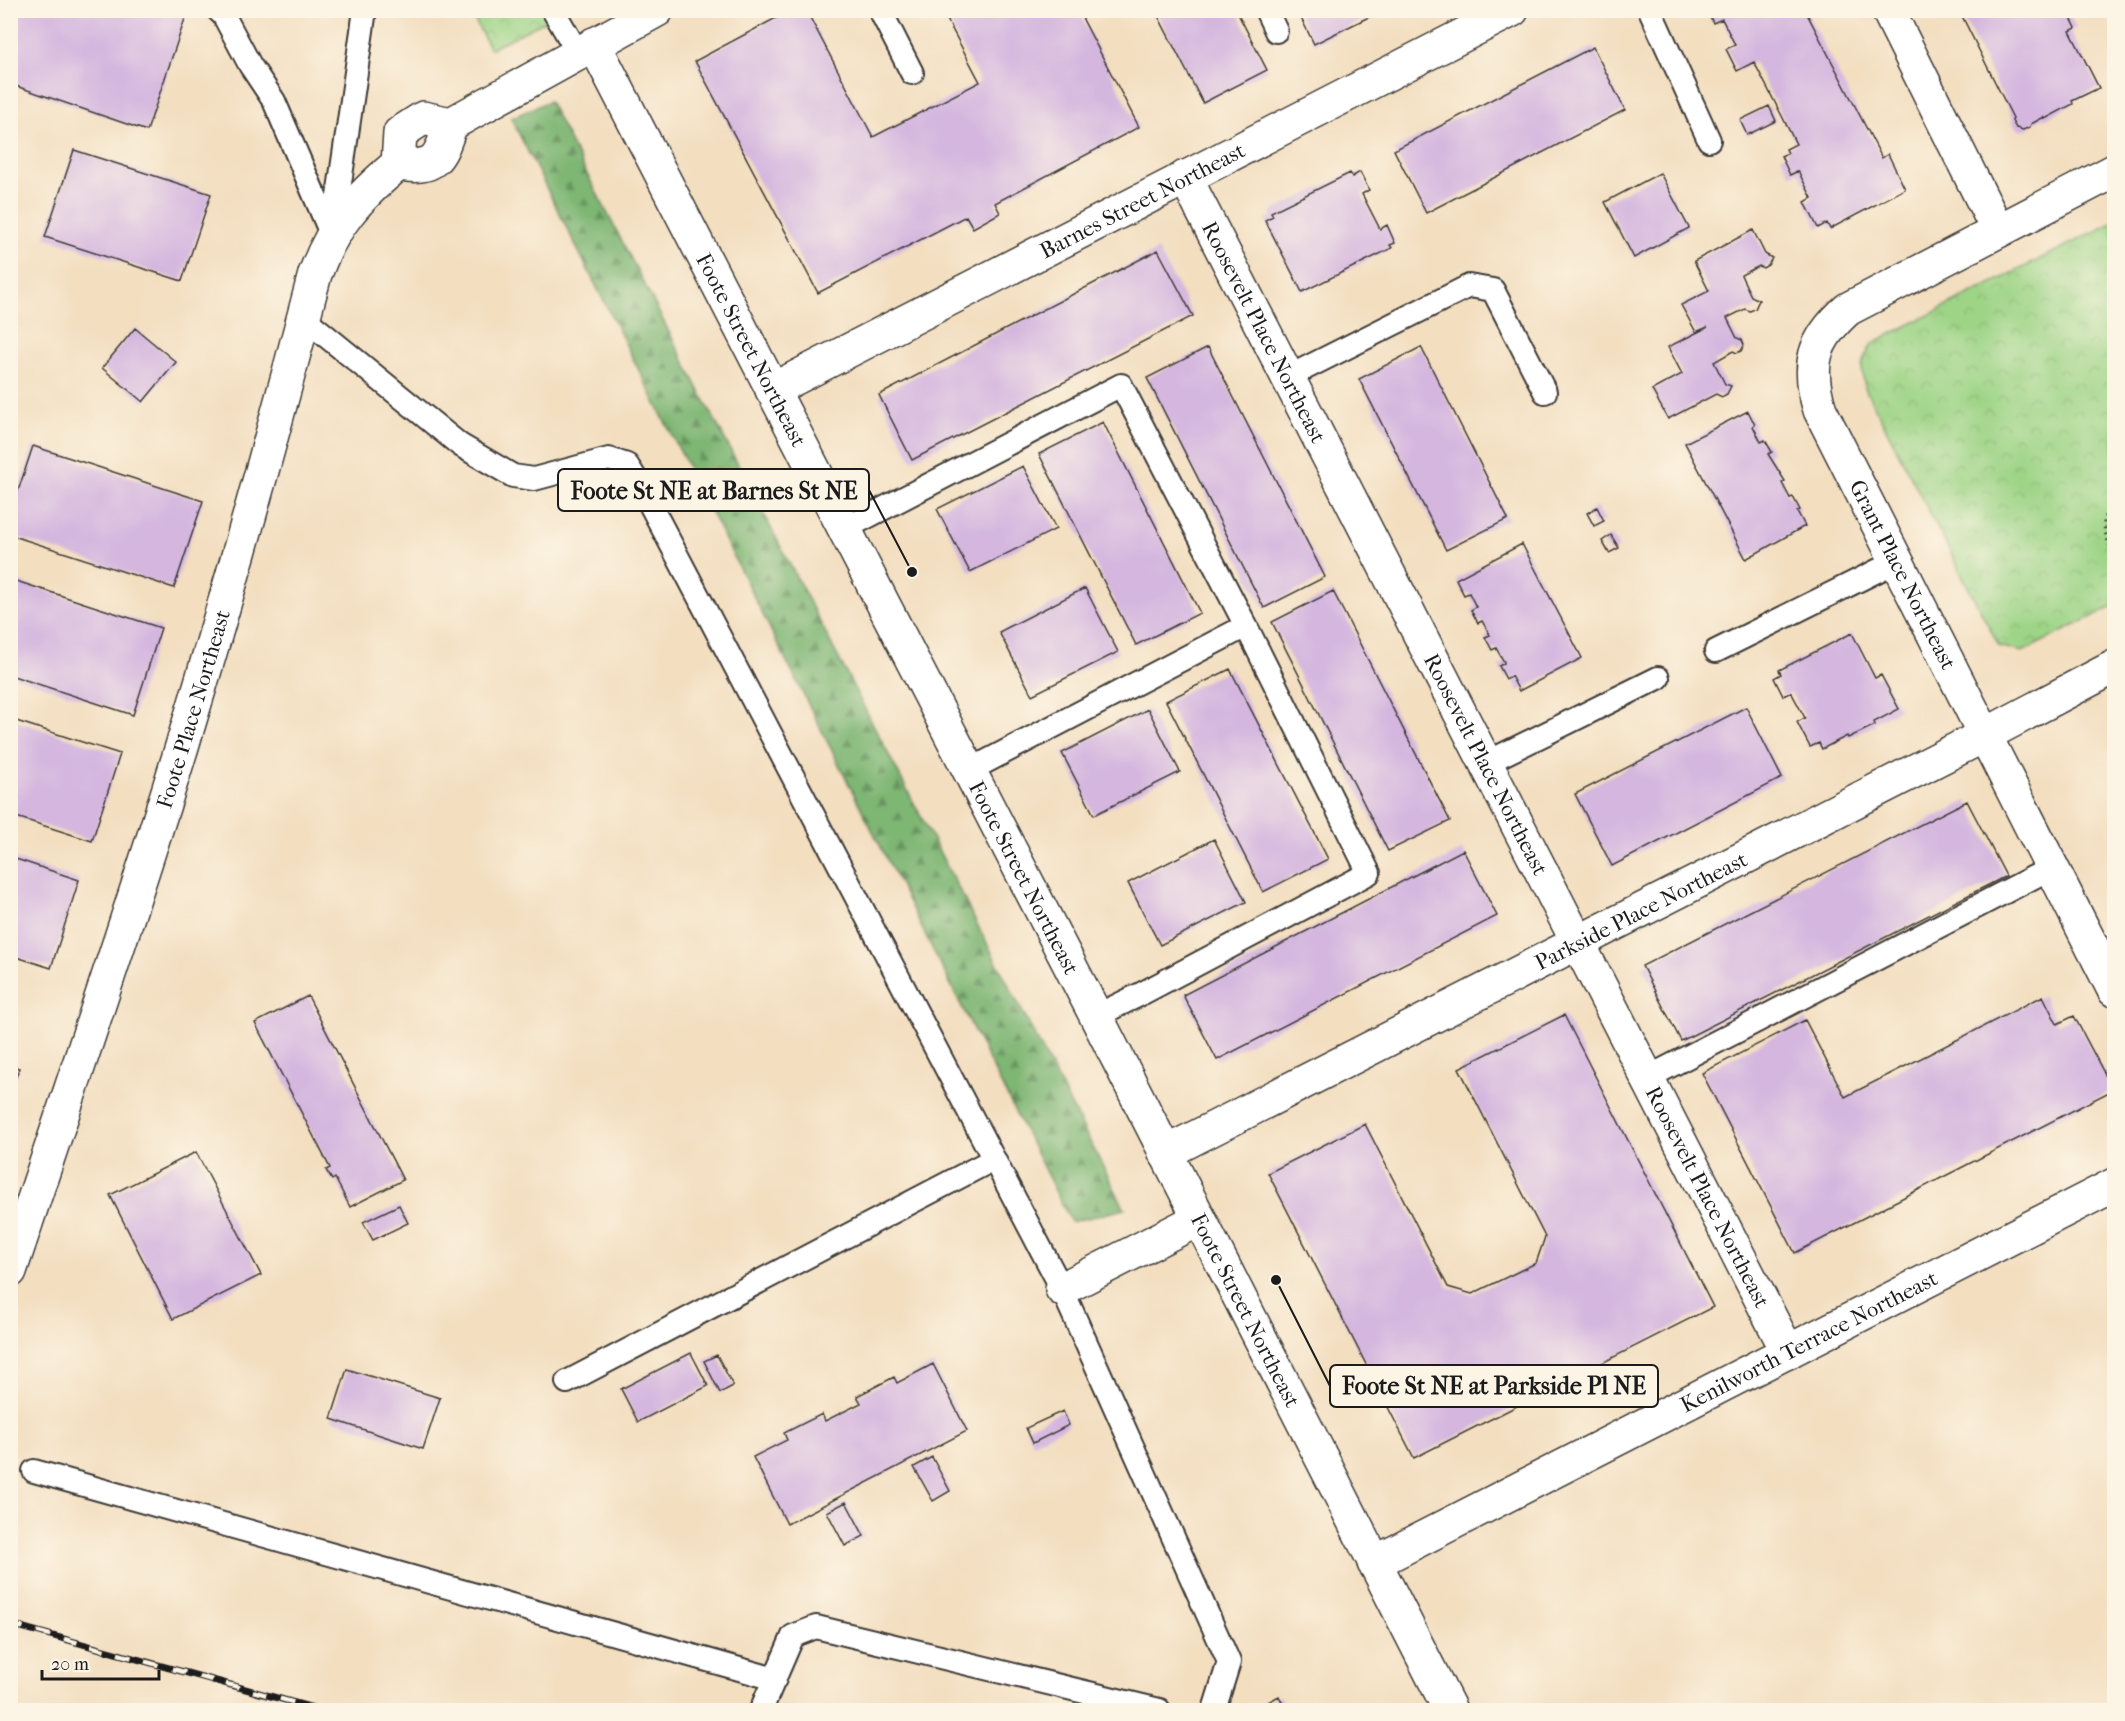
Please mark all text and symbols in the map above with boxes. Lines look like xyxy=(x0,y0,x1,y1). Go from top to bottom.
street label: Barnes Street Northeast xyxy=(1036,137,1250,264)
street label: Roosevelt Place Northeast xyxy=(1196,217,1331,448)
street label: Foote Street Northeast xyxy=(690,249,812,451)
callout: Foote St NE at Barnes St NE xyxy=(558,469,869,511)
street label: Grant Place Northeast xyxy=(1844,476,1961,674)
text: Foote St NE at Barnes St NE xyxy=(569,477,858,505)
street label: Foote Place Northeast xyxy=(152,607,236,812)
street label: Roosevelt Place Northeast xyxy=(1418,649,1553,880)
street label: Foote Street Northeast xyxy=(963,777,1084,979)
street label: Parkside Place Northeast xyxy=(1531,846,1752,976)
street label: Roosevelt Place Northeast xyxy=(1640,1082,1775,1312)
street label: Foote Street Northeast xyxy=(1185,1209,1305,1412)
street label: Kenilworth Terrace Northeast xyxy=(1676,1265,1942,1418)
callout: Foote St NE at Parkside Pl NE xyxy=(1330,1365,1658,1407)
text: Foote St NE at Parkside Pl NE xyxy=(1341,1372,1646,1400)
scale bar xyxy=(42,1643,159,1681)
text: 20 m xyxy=(51,1654,89,1675)

